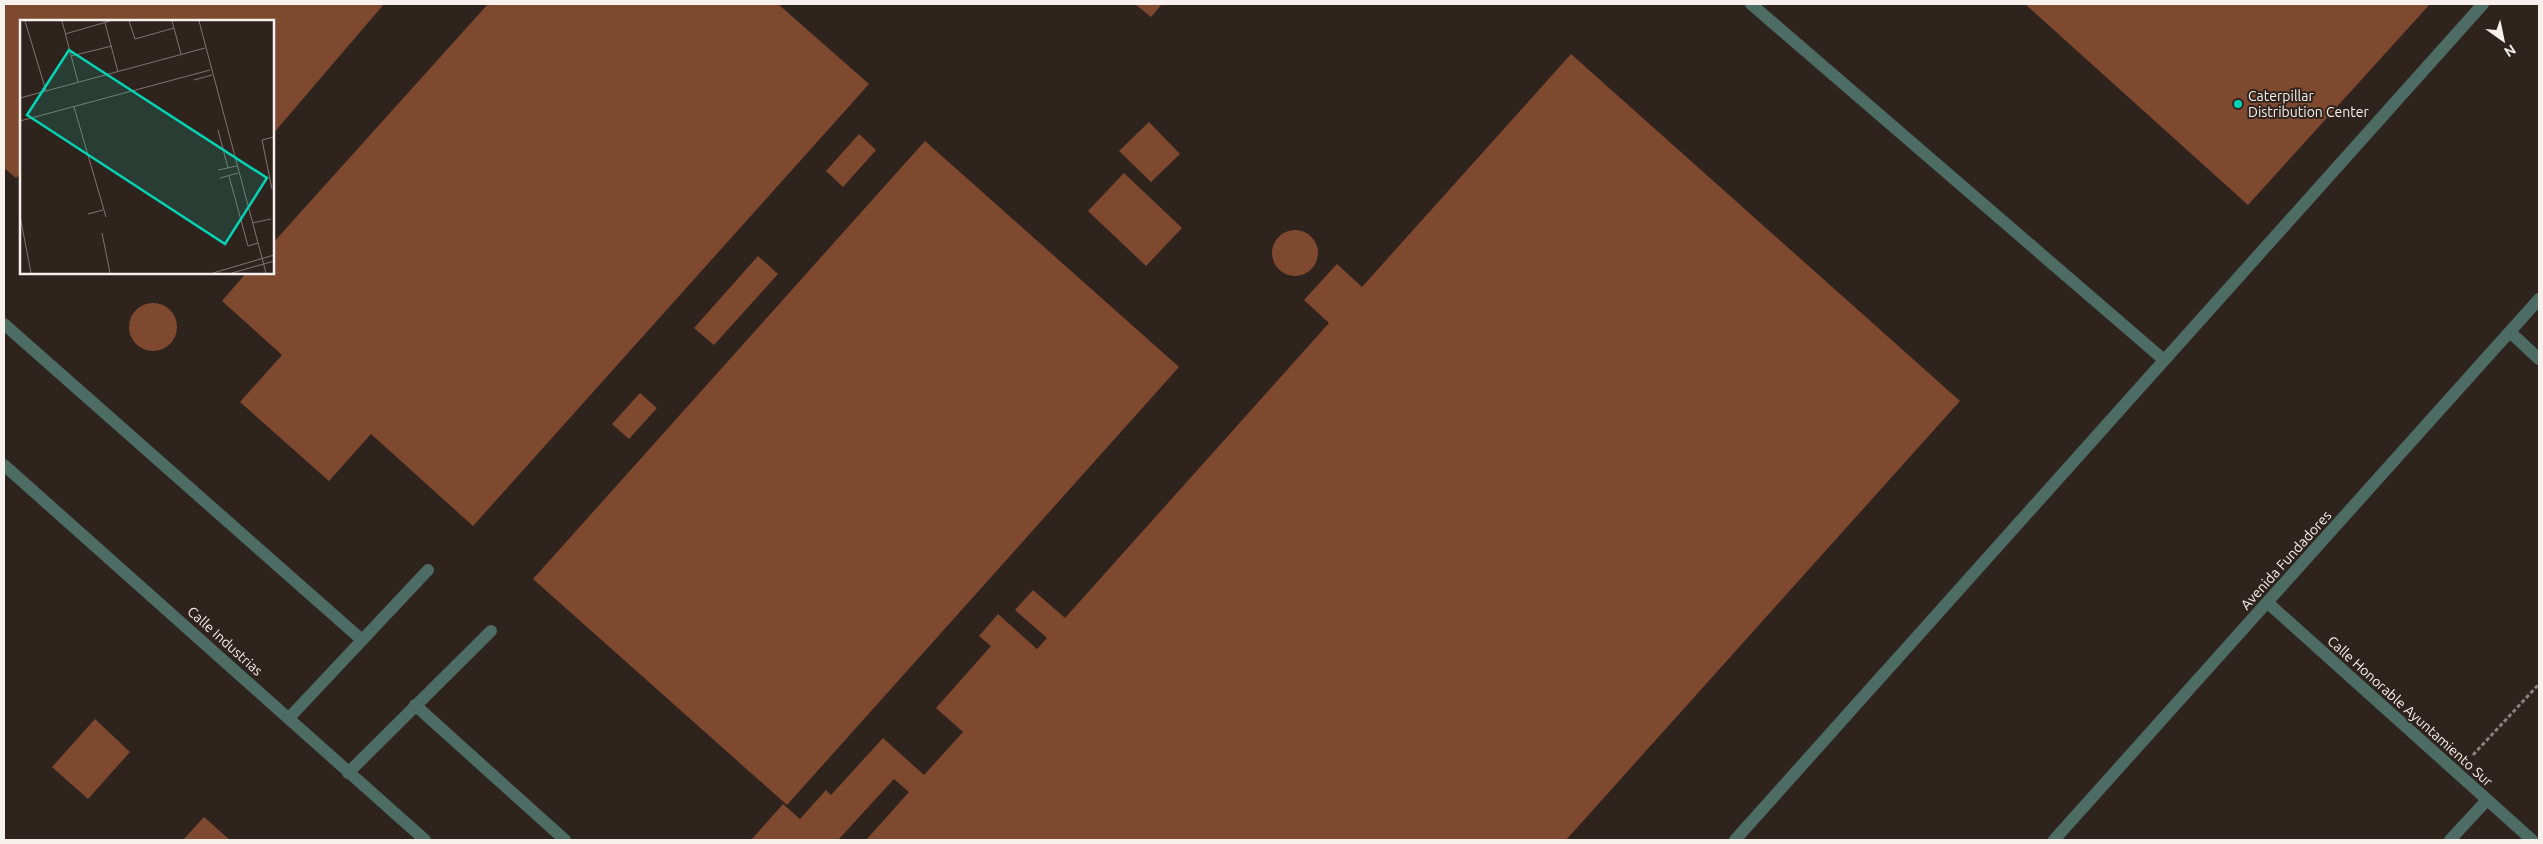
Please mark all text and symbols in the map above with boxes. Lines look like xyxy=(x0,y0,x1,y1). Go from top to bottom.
north arrow xyxy=(2478,15,2528,65)
inset map xyxy=(20,20,274,274)
text: N xyxy=(2501,41,2519,60)
place label: Caterpillar Distribution Center xyxy=(2248,88,2370,120)
marker: Caterpillar Distribution Center xyxy=(2232,98,2244,110)
street label: Avenida Fundadores xyxy=(2237,507,2335,613)
street label: Calle Industrias xyxy=(184,603,266,679)
street label: Calle Honorable Ayuntamiento Sur xyxy=(2324,633,2496,790)

